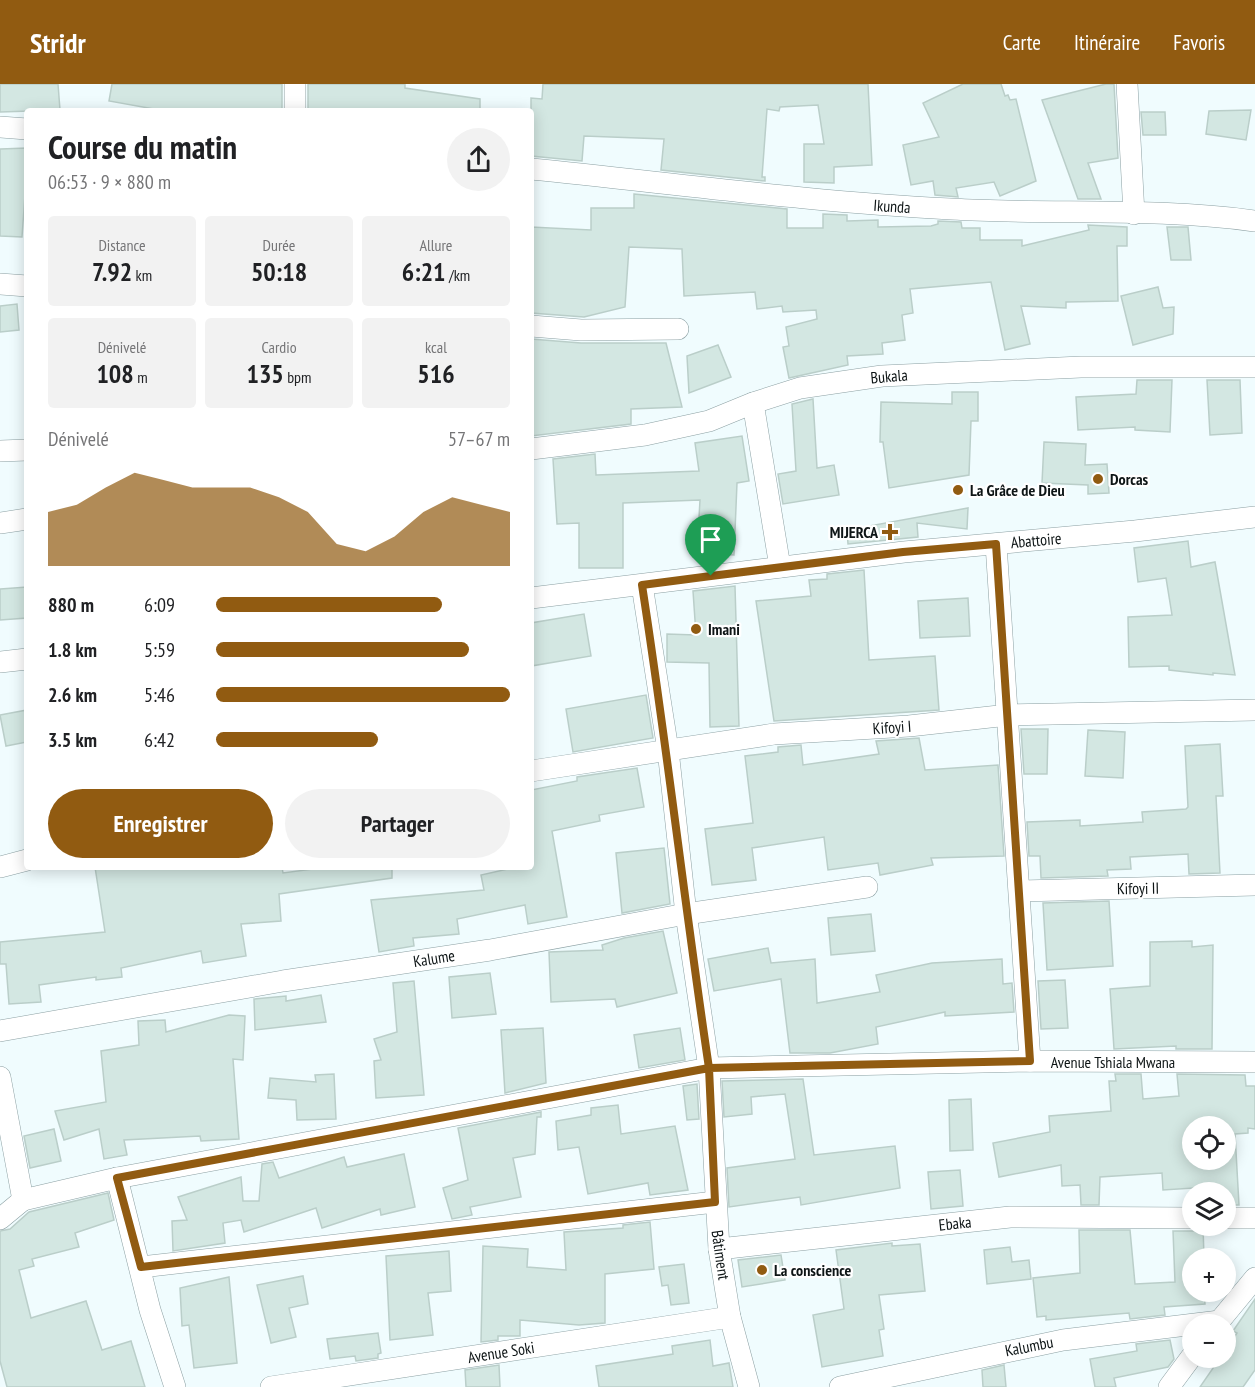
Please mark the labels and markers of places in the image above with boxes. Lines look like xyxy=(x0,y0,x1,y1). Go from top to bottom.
place label: Dorcas xyxy=(1110,469,1149,489)
marker: Dorcas xyxy=(1091,472,1105,486)
place label: La Grâce de Dieu xyxy=(970,480,1065,500)
marker: La Grâce de Dieu xyxy=(951,483,965,497)
pin xyxy=(685,514,736,576)
place label: MIJERCA xyxy=(830,522,879,542)
marker: MIJERCA xyxy=(883,525,897,539)
place label: Imani xyxy=(708,619,740,639)
marker: Imani xyxy=(689,622,703,636)
place label: La conscience xyxy=(774,1260,852,1280)
marker: La conscience xyxy=(755,1263,769,1277)

